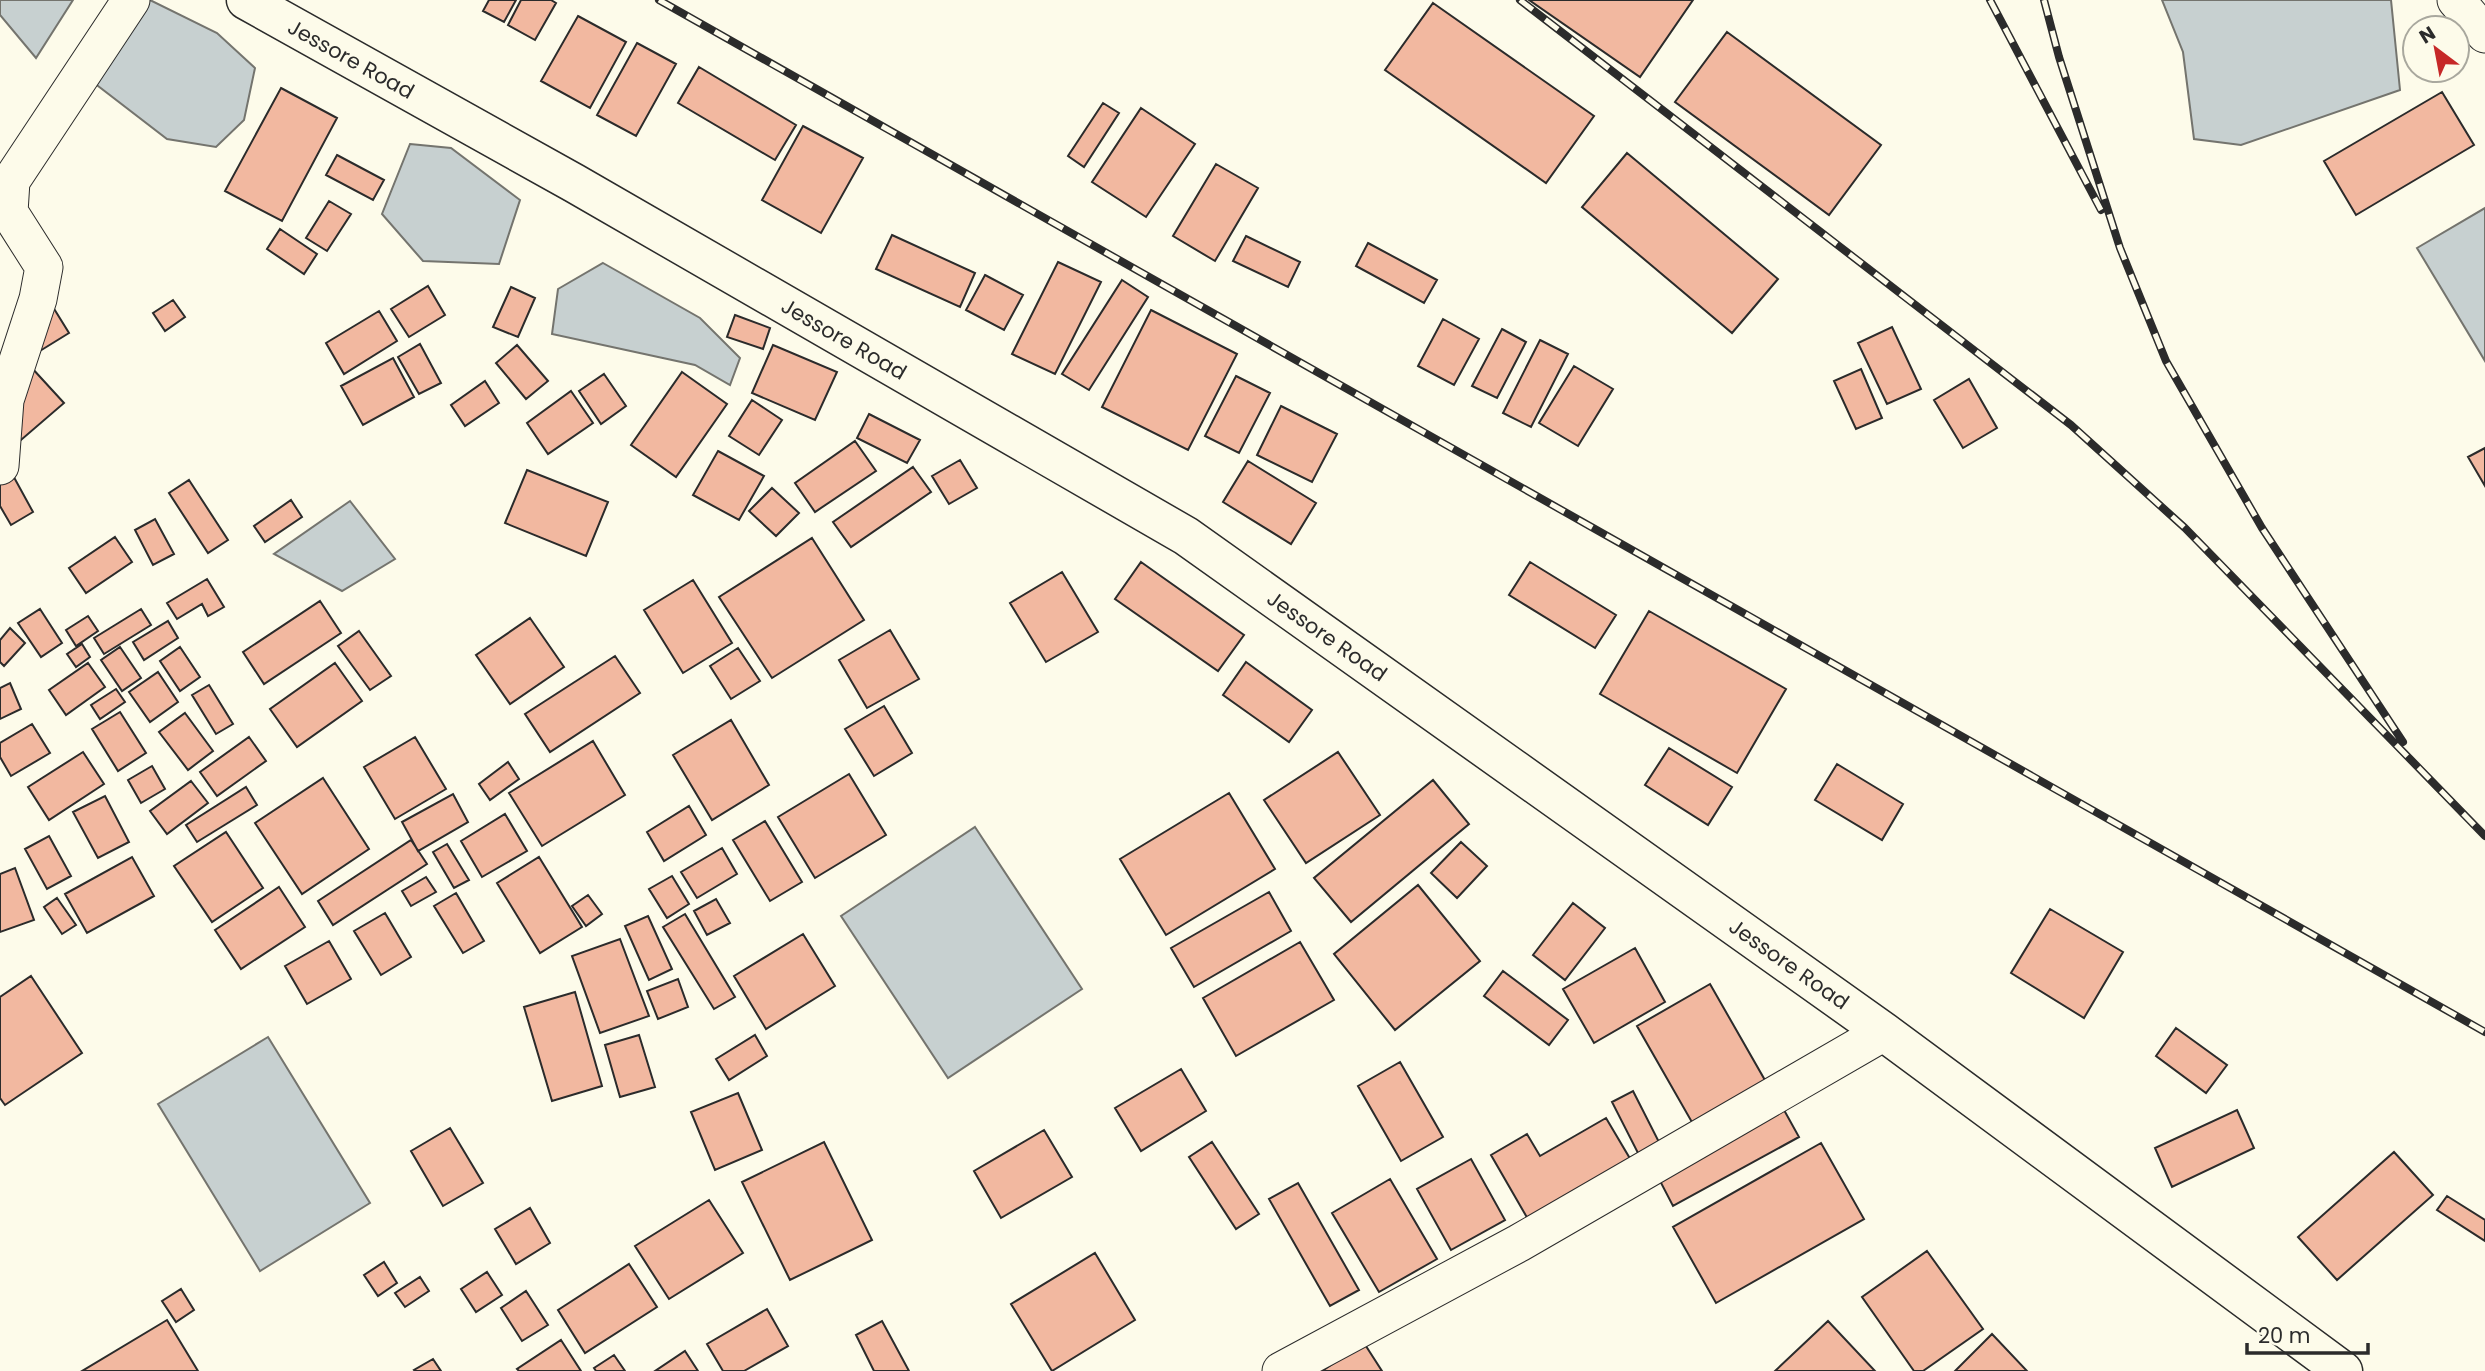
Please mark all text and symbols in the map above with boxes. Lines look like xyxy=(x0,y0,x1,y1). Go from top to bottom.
street label: Jessore Road xyxy=(282,12,420,106)
north arrow xyxy=(2401,14,2471,84)
text: N xyxy=(2414,20,2440,50)
street label: Jessore Road xyxy=(776,291,912,387)
street label: Jessore Road xyxy=(1261,584,1393,688)
street label: Jessore Road xyxy=(1723,912,1855,1016)
scale bar xyxy=(2247,1312,2368,1356)
text: 20 m xyxy=(2258,1321,2311,1350)

